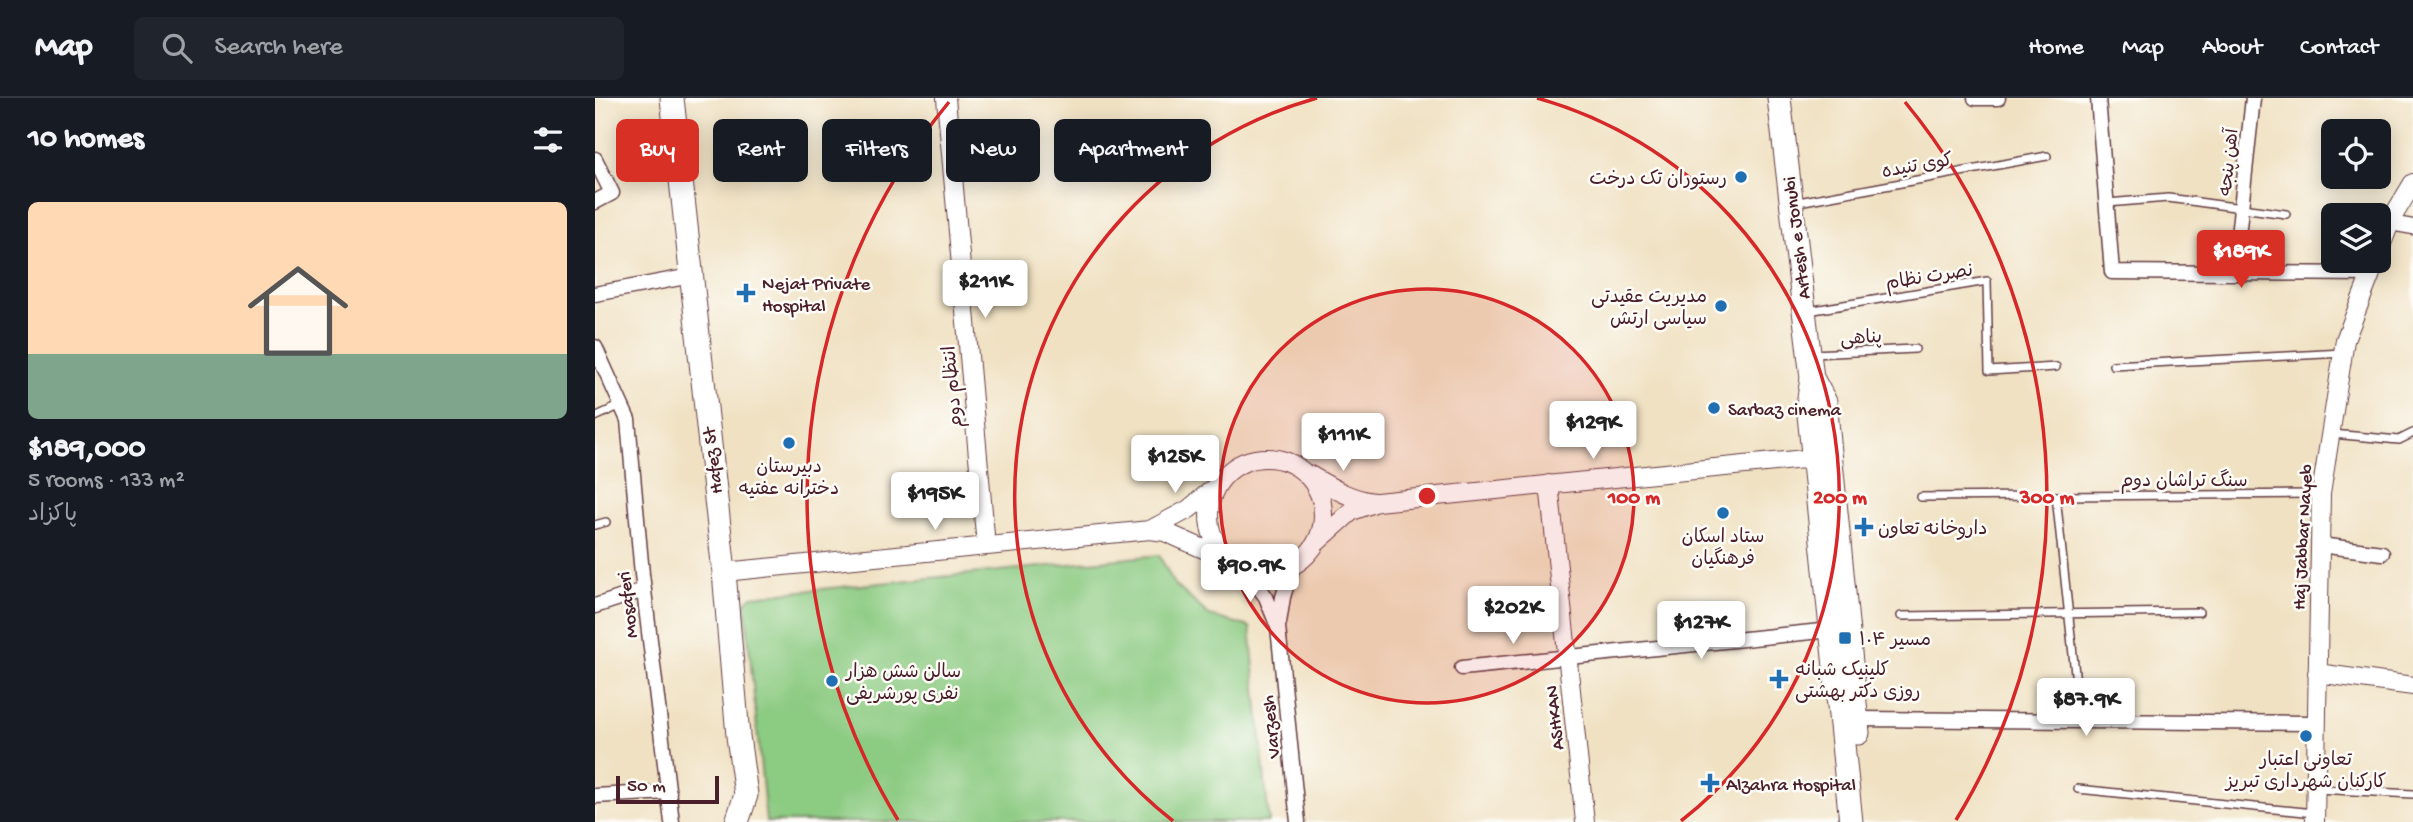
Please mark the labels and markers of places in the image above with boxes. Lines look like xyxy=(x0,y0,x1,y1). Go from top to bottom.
place label: رستوران تک درخت xyxy=(1589,169,1727,192)
marker: رستوران تک درخت xyxy=(1733,169,1749,185)
pin: $189K xyxy=(2192,230,2290,290)
pin: $211K xyxy=(936,260,1034,320)
place label: Nejat Private Hospital xyxy=(762,274,871,319)
marker: Nejat Private Hospital xyxy=(736,283,756,303)
place label: مدیریت عقیدتی سیاسی ارتش xyxy=(1591,287,1707,332)
marker: مدیریت عقیدتی سیاسی ارتش xyxy=(1713,298,1729,314)
marker: Sarbaz cinema xyxy=(1706,400,1722,416)
place label: Sarbaz cinema xyxy=(1728,400,1842,423)
pin: $129K xyxy=(1544,402,1642,461)
pin: $111K xyxy=(1294,414,1392,473)
marker: دبیرستان دخترانه عفتیه xyxy=(781,435,797,451)
pin: $125K xyxy=(1126,436,1224,495)
place label: دبیرستان دخترانه عفتیه xyxy=(739,457,839,502)
pin: $195K xyxy=(886,472,984,532)
centre of rings xyxy=(1415,484,1439,508)
marker: ستاد اسکان فرهنگیان xyxy=(1715,505,1731,521)
marker: داروخانه تعاون xyxy=(1856,519,1872,535)
place label: داروخانه تعاون xyxy=(1878,519,1987,542)
place label: ستاد اسکان فرهنگیان xyxy=(1681,527,1765,572)
pin: $90.9K xyxy=(1193,545,1307,604)
pin: $202K xyxy=(1464,587,1562,646)
pin: $127K xyxy=(1652,602,1750,661)
marker: مسیر ۱۰۴ xyxy=(1837,630,1853,646)
place label: مسیر ۱۰۴ xyxy=(1859,630,1931,653)
place label: کلینیک شبانه روزی دکتر بهشتی xyxy=(1795,660,1921,705)
place label: سالن شش هزار نفری پورشریفی xyxy=(844,662,961,707)
marker: کلینیک شبانه روزی دکتر بهشتی xyxy=(1769,669,1789,689)
marker: سالن شش هزار نفری پورشریفی xyxy=(824,673,840,689)
pin: $87.9K xyxy=(2029,678,2143,738)
marker: تعاونی اعتبار کارکنان شهرداری تبریز xyxy=(2298,728,2314,744)
place label: تعاونی اعتبار کارکنان شهرداری تبریز xyxy=(2224,750,2386,795)
marker: Alzahra Hospital xyxy=(1700,773,1720,793)
place label: Alzahra Hospital xyxy=(1726,775,1856,798)

